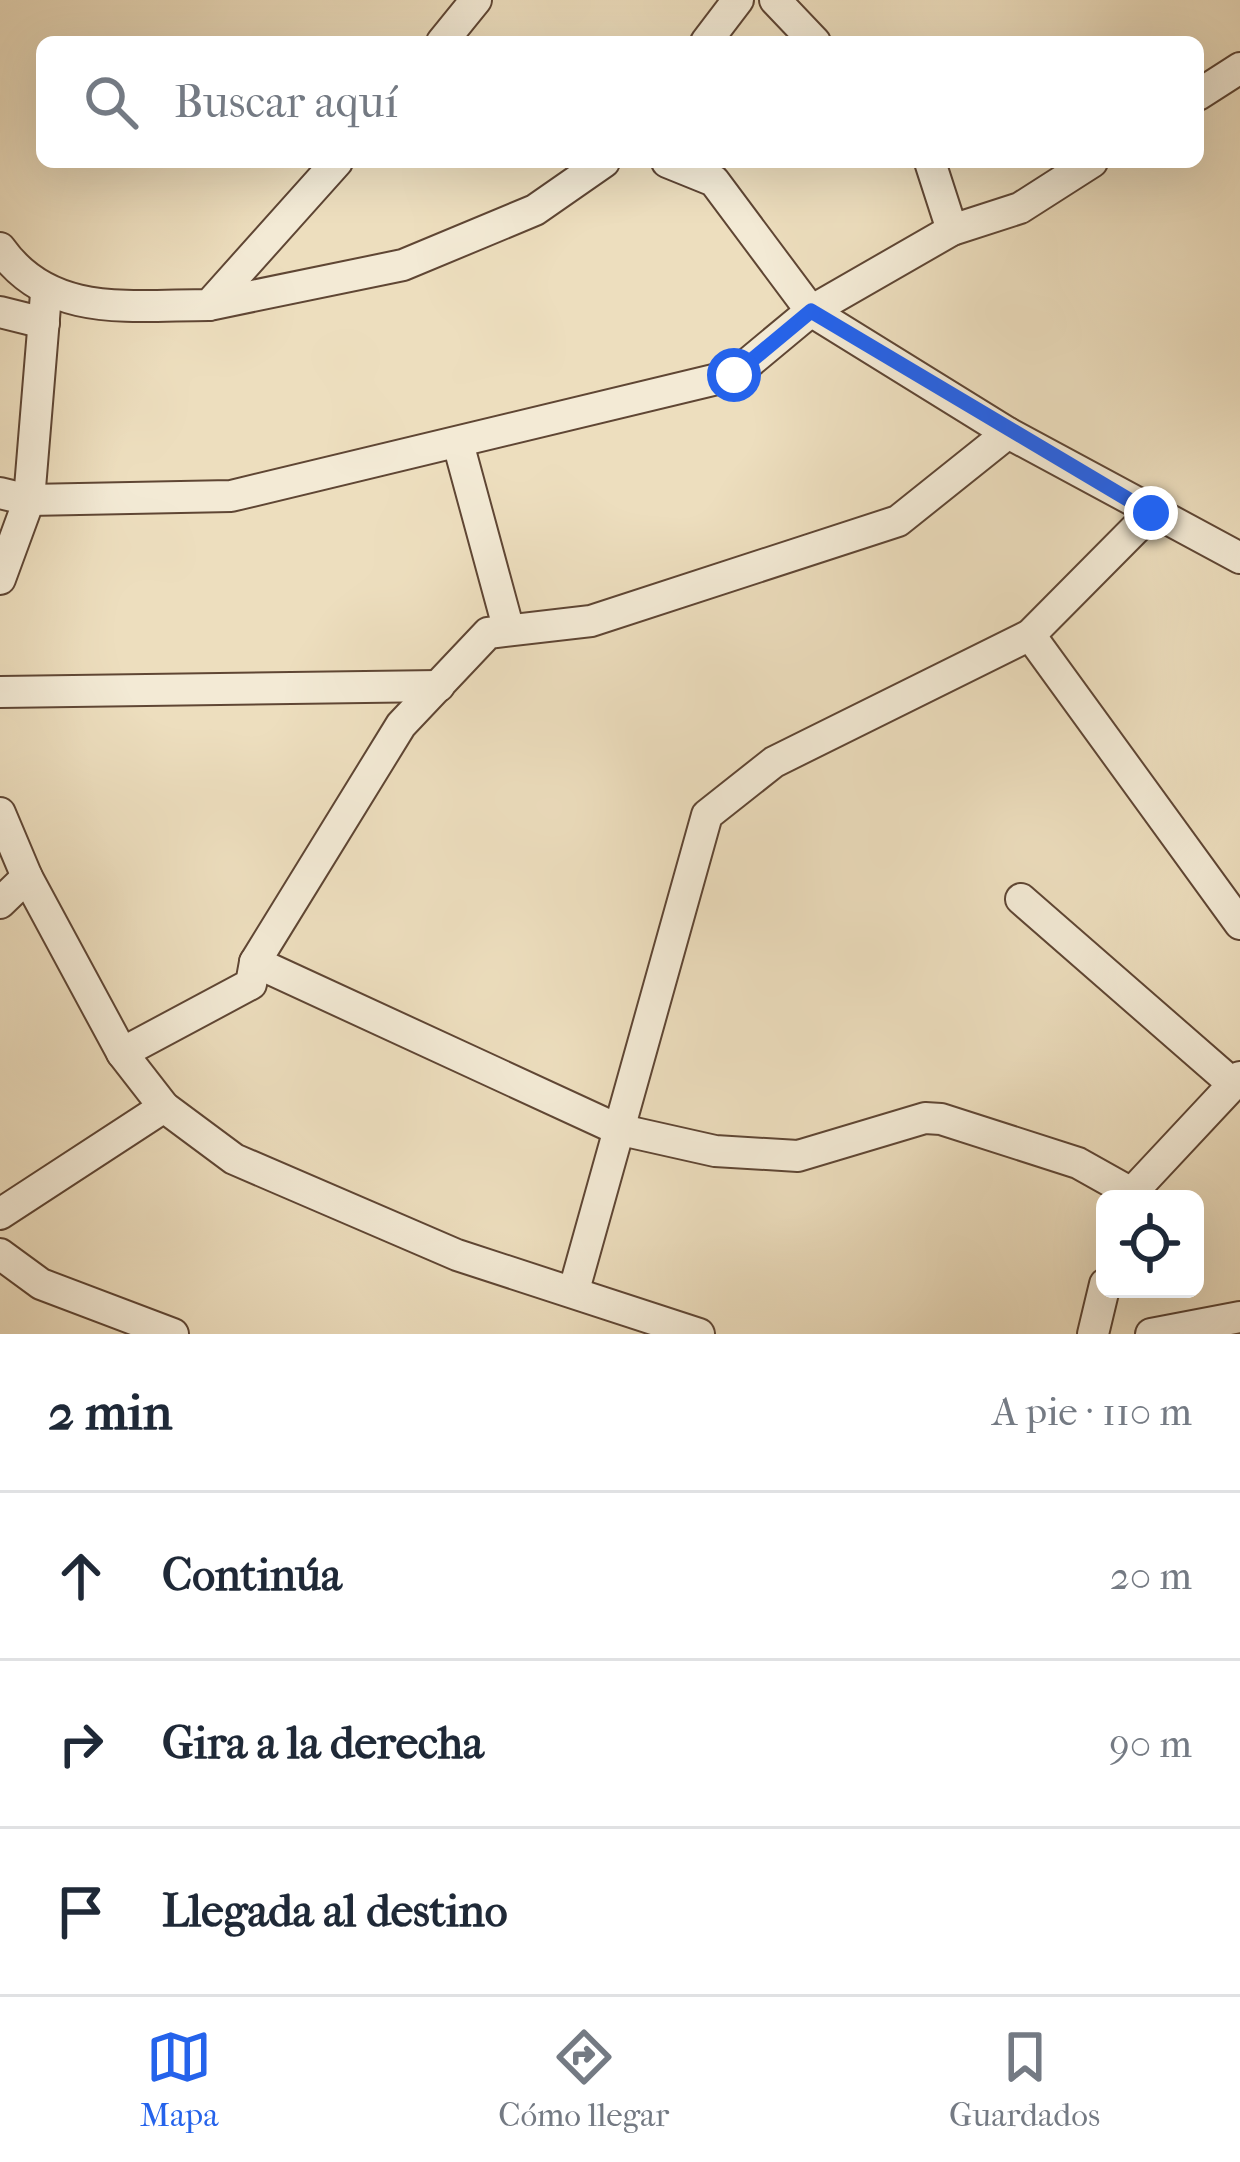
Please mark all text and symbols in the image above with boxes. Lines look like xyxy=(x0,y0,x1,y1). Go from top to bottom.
search box xyxy=(36,36,1204,168)
icon: search xyxy=(78,69,144,135)
text: Buscar aquí xyxy=(174,76,398,129)
route start xyxy=(707,348,761,402)
route end xyxy=(1124,486,1178,540)
map controls xyxy=(1096,1190,1204,1298)
button: locate xyxy=(1096,1190,1204,1298)
text: 2 min xyxy=(48,1382,172,1442)
text: A pie · 110 m xyxy=(992,1389,1192,1435)
icon: ahead xyxy=(48,1543,114,1609)
text: Continúa xyxy=(162,1549,342,1602)
text: 20 m xyxy=(1110,1553,1192,1599)
icon: right xyxy=(48,1711,114,1777)
text: Gira a la derecha xyxy=(162,1717,484,1770)
text: 90 m xyxy=(1109,1721,1192,1767)
icon: arrive xyxy=(48,1879,114,1945)
text: Llegada al destino xyxy=(162,1885,508,1938)
tab: Mapa xyxy=(140,2024,218,2135)
tab: Cómo llegar xyxy=(498,2024,669,2135)
tab: Guardados xyxy=(949,2024,1100,2135)

